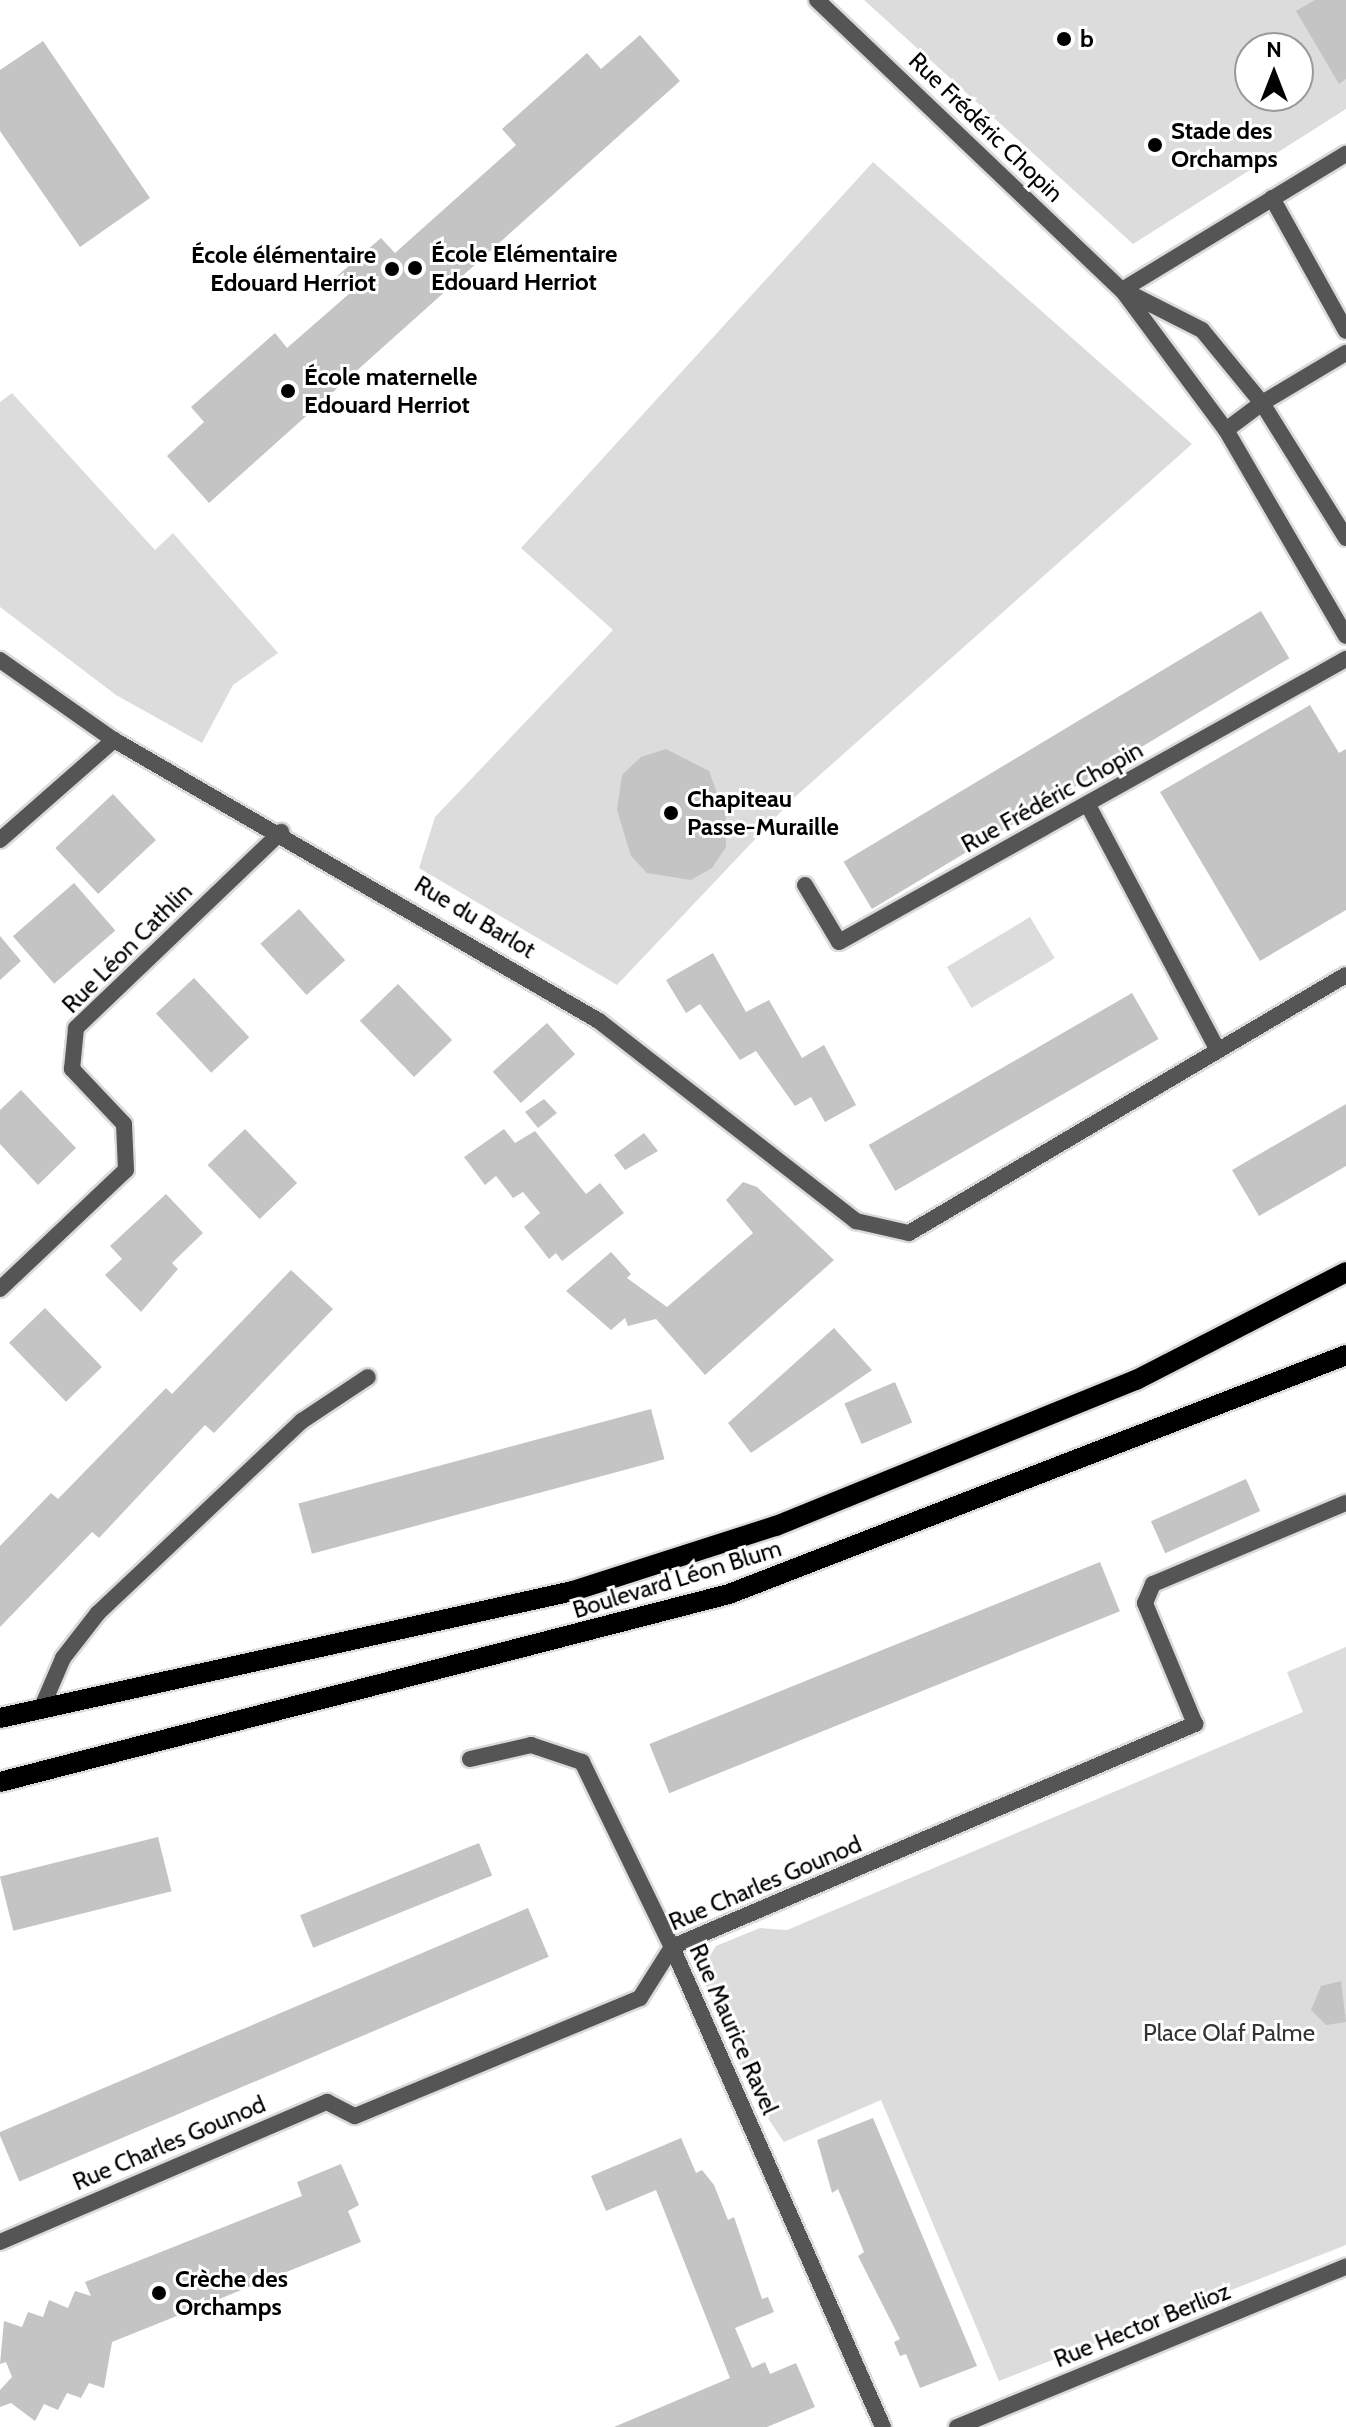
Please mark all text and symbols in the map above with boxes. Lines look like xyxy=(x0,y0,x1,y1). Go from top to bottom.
place label: b xyxy=(1080,25,1094,53)
marker: b xyxy=(1055,30,1073,48)
north arrow xyxy=(1234,32,1314,112)
text: N xyxy=(1266,36,1282,63)
street label: Rue Frédéric Chopin xyxy=(903,46,1069,208)
place label: Stade des Orchamps xyxy=(1171,117,1278,173)
marker: Stade des Orchamps xyxy=(1146,136,1164,154)
place label: École Elémentaire Edouard Herriot xyxy=(431,240,617,296)
place label: École élémentaire Edouard Herriot xyxy=(191,241,376,297)
marker: École Elémentaire Edouard Herriot xyxy=(406,259,424,277)
marker: École élémentaire Edouard Herriot xyxy=(383,260,401,278)
place label: École maternelle Edouard Herriot xyxy=(304,363,477,419)
marker: École maternelle Edouard Herriot xyxy=(279,382,297,400)
street label: Rue Frédéric Chopin xyxy=(956,735,1148,859)
place label: Chapiteau Passe-Muraille xyxy=(687,785,839,841)
marker: Chapiteau Passe-Muraille xyxy=(662,804,680,822)
street label: Rue du Barlot xyxy=(409,870,541,964)
street label: Rue Léon Cathlin xyxy=(56,877,198,1019)
street label: Boulevard Léon Blum xyxy=(569,1534,785,1624)
street label: Rue Charles Gounod xyxy=(664,1829,866,1937)
street label: Rue Maurice Ravel xyxy=(683,1939,785,2119)
park label: Place Olaf Palme xyxy=(1143,2019,1315,2047)
street label: Rue Charles Gounod xyxy=(68,2089,270,2197)
place label: Crèche des Orchamps xyxy=(175,2265,288,2321)
street label: Rue Hector Berlioz xyxy=(1050,2277,1234,2373)
marker: Crèche des Orchamps xyxy=(150,2284,168,2302)

